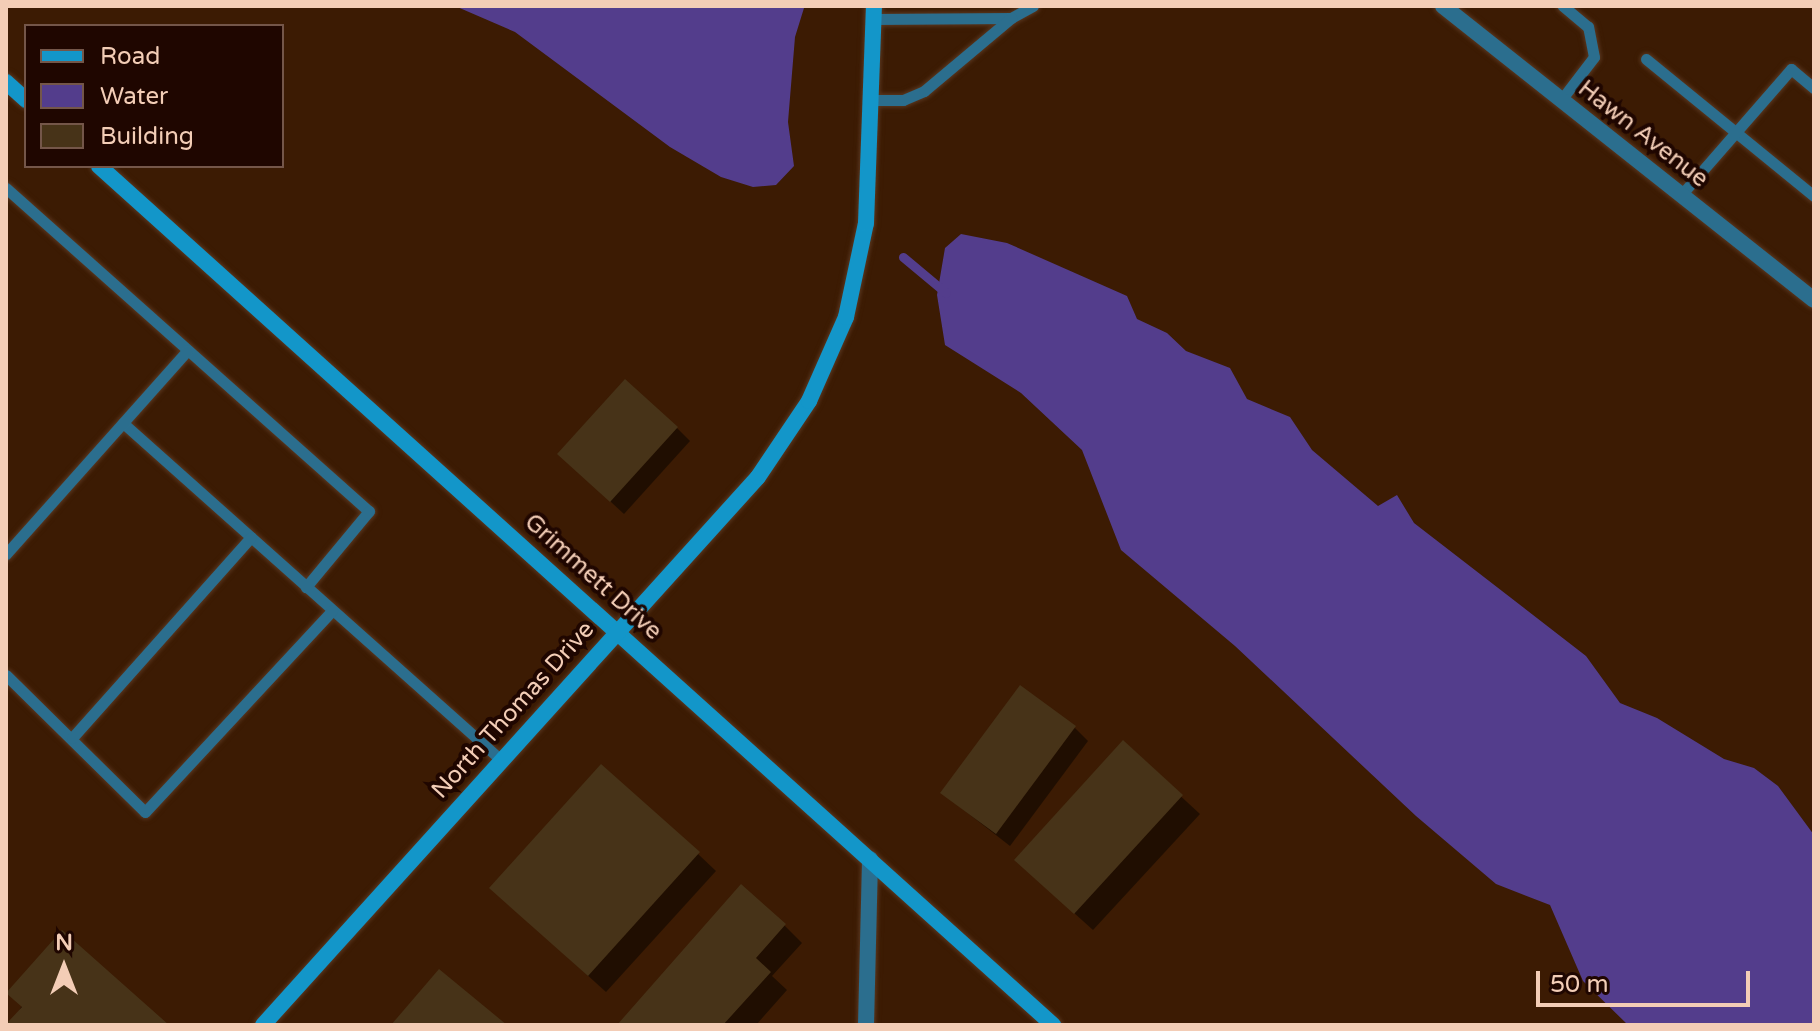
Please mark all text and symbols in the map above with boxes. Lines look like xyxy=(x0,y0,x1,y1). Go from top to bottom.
legend xyxy=(24,24,284,168)
text: Road xyxy=(100,42,160,71)
street label: Hawn Avenue xyxy=(1572,74,1714,194)
text: Water xyxy=(100,82,168,111)
text: Building xyxy=(100,122,194,151)
street label: Grimmett Drive xyxy=(518,508,668,646)
street label: North Thomas Drive xyxy=(426,615,600,805)
north arrow xyxy=(24,927,104,1007)
text: N xyxy=(55,930,73,956)
scale bar xyxy=(1540,955,1754,1005)
text: 50 m xyxy=(1550,970,1608,999)

